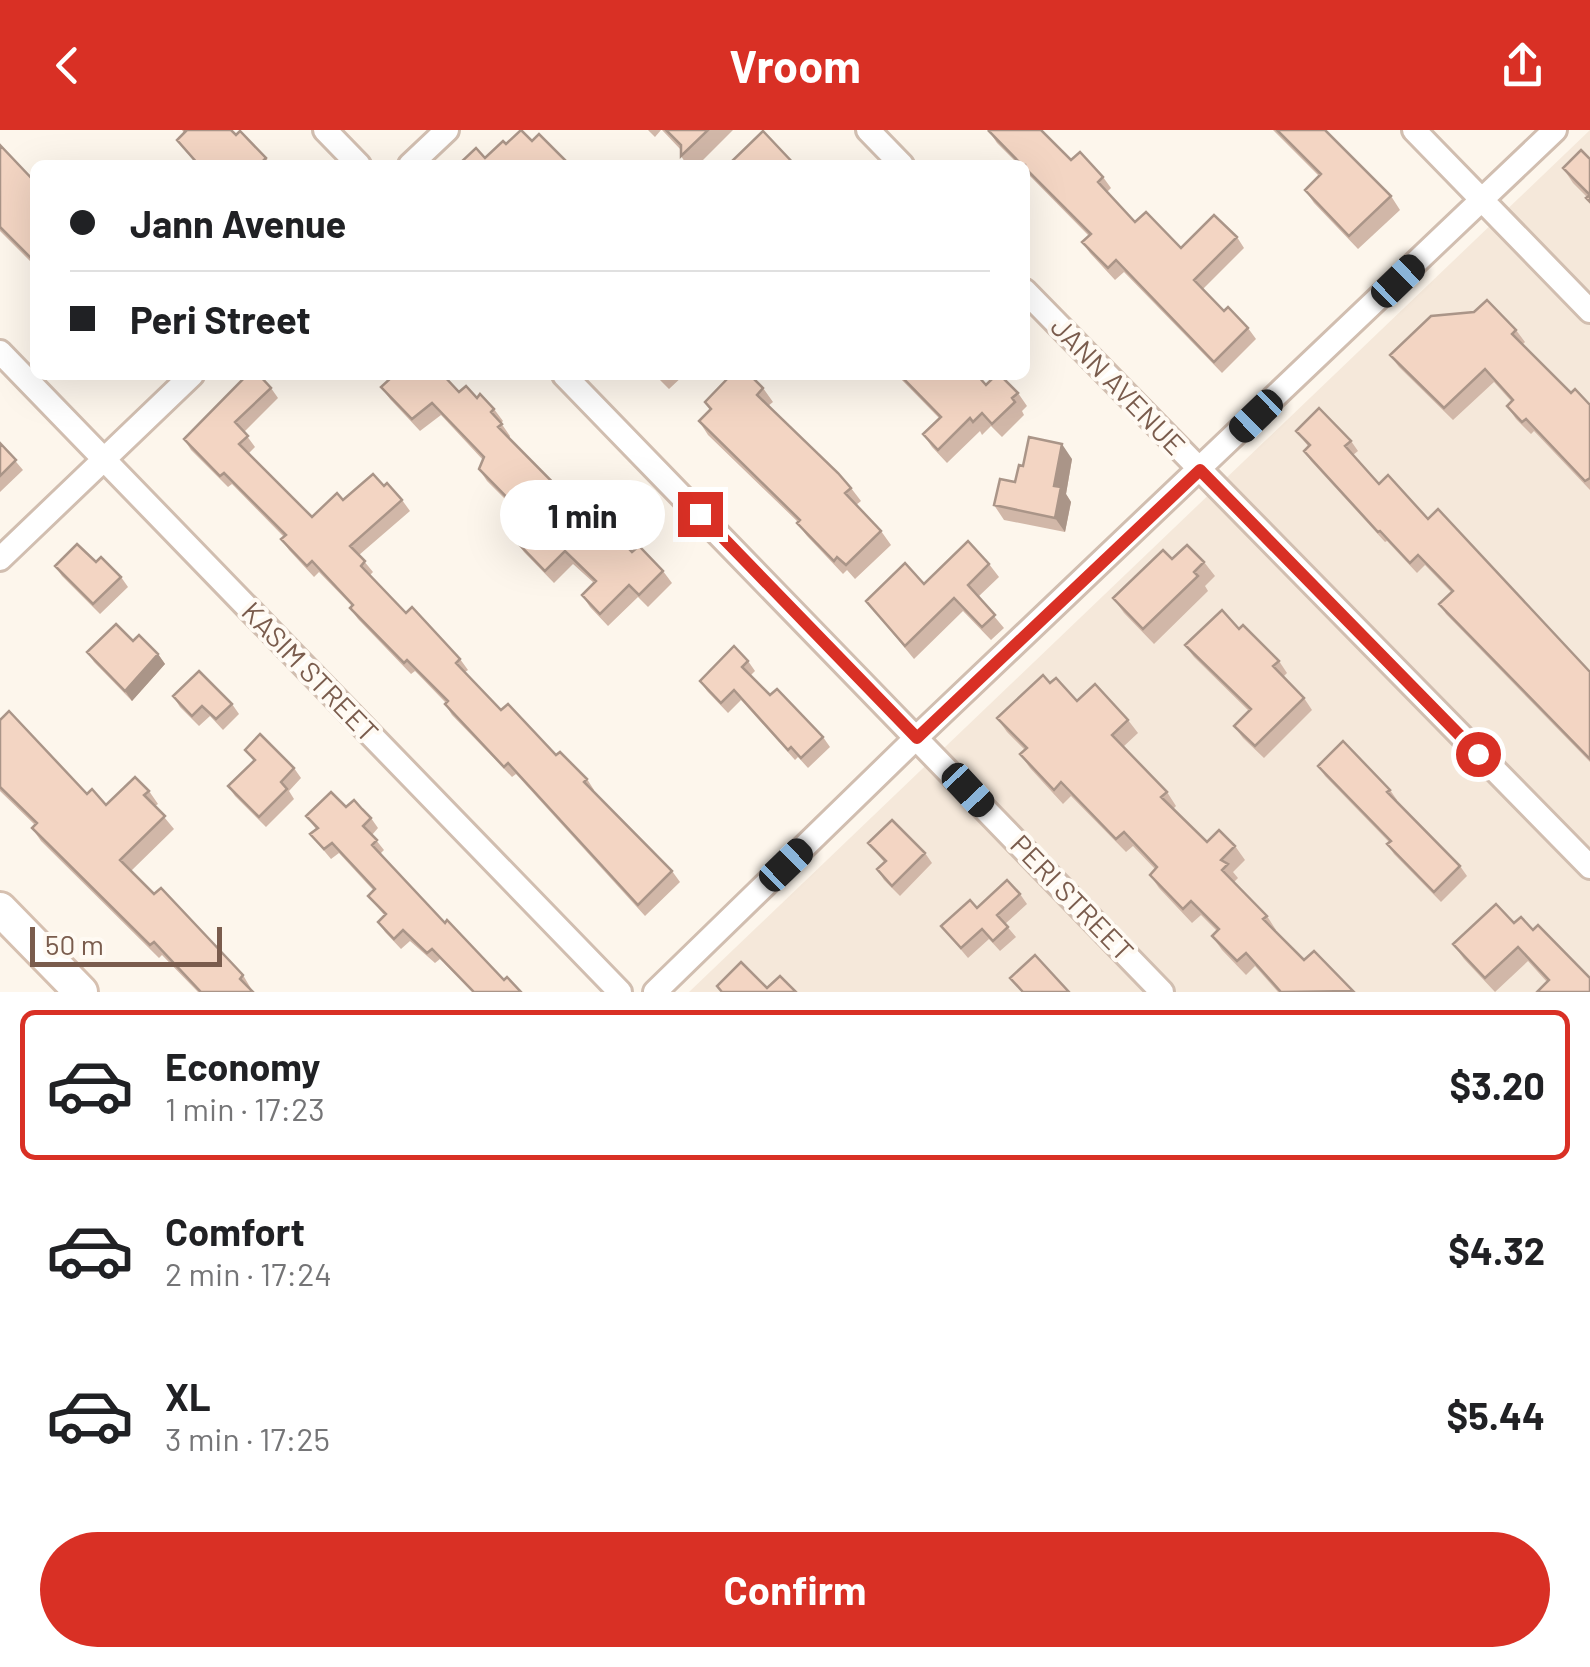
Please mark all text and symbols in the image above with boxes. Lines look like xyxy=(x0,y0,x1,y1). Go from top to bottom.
icon: back xyxy=(40,38,95,93)
text: Vroom xyxy=(729,38,861,92)
icon: share xyxy=(1495,38,1550,93)
text: Jann Avenue xyxy=(130,200,346,246)
car xyxy=(1366,249,1430,313)
text: Peri Street xyxy=(130,296,311,342)
street label: JANN AVENUE xyxy=(1044,309,1193,461)
car xyxy=(1224,384,1288,448)
callout: 1 min xyxy=(500,479,665,549)
route end xyxy=(678,492,723,537)
text: 1 min xyxy=(547,496,618,534)
street label: KASIM STREET xyxy=(235,594,386,748)
route start xyxy=(1456,732,1501,777)
car xyxy=(937,758,999,822)
street label: PERI STREET xyxy=(1004,827,1141,967)
car xyxy=(754,833,818,897)
scale bar xyxy=(30,922,222,966)
text: 50 m xyxy=(45,927,104,961)
icon: car xyxy=(45,1040,135,1130)
text: Economy xyxy=(165,1043,320,1089)
text: $3.20 xyxy=(1450,1062,1545,1108)
text: 1 min · 17:23 xyxy=(165,1089,325,1127)
icon: car xyxy=(45,1205,135,1295)
text: Comfort xyxy=(165,1208,305,1254)
text: $4.32 xyxy=(1448,1227,1545,1273)
text: 2 min · 17:24 xyxy=(165,1254,332,1292)
icon: car xyxy=(45,1370,135,1460)
text: XL xyxy=(165,1373,211,1419)
text: $5.44 xyxy=(1447,1392,1545,1438)
text: 3 min · 17:25 xyxy=(165,1419,330,1457)
button: Confirm xyxy=(40,1532,1550,1647)

